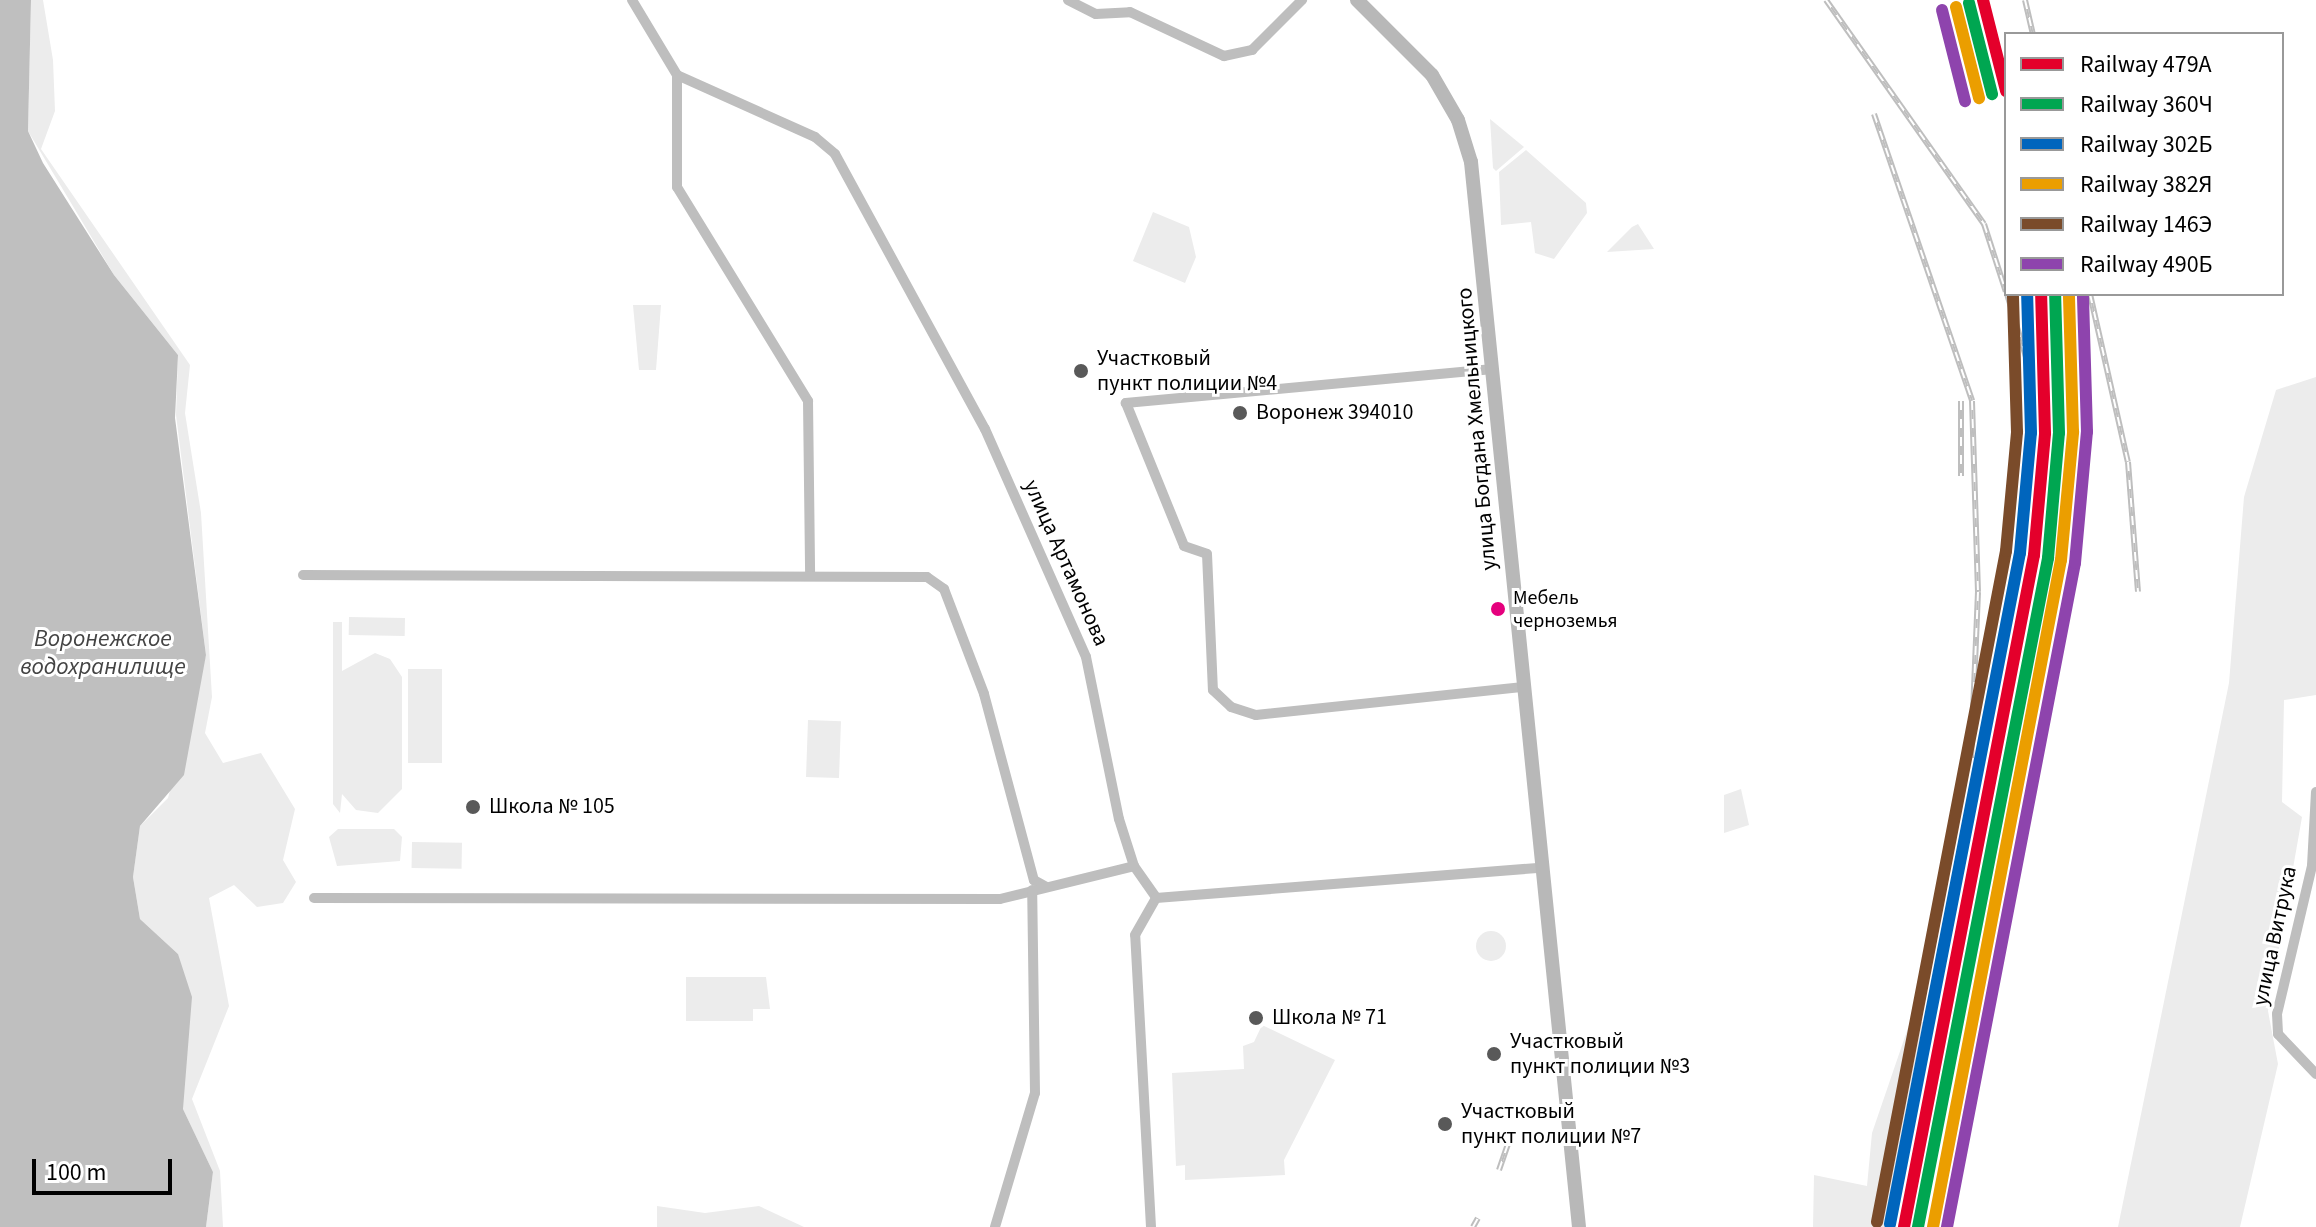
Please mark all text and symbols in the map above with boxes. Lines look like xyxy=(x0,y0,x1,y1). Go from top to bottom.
legend xyxy=(2004,32,2284,296)
text: Railway 479А xyxy=(2080,47,2212,82)
text: Railway 360Ч xyxy=(2080,87,2213,122)
text: Railway 302Б xyxy=(2080,127,2213,162)
text: Railway 382Я xyxy=(2080,167,2213,202)
text: Railway 146Э xyxy=(2080,207,2212,242)
text: Railway 490Б xyxy=(2080,247,2213,282)
street label: улица Богдана Хмельницкого xyxy=(1451,287,1503,571)
place label: Участковый пункт полиции №4 xyxy=(1097,345,1277,396)
marker: Участковый пункт полиции №4 xyxy=(1072,362,1090,380)
place label: Воронеж 394010 xyxy=(1256,400,1413,426)
marker: Воронеж 394010 xyxy=(1231,404,1249,422)
street label: улица Артамонова xyxy=(1018,476,1114,650)
place label: Мебель черноземья xyxy=(1513,586,1618,633)
marker: Мебель черноземья xyxy=(1490,601,1506,617)
water label: Воронежское водохранилище xyxy=(20,625,186,681)
place label: Школа № 105 xyxy=(489,794,615,820)
marker: Школа № 105 xyxy=(464,798,482,816)
street label: улица Витрука xyxy=(2247,864,2303,1008)
place label: Школа № 71 xyxy=(1272,1005,1387,1031)
marker: Школа № 71 xyxy=(1247,1009,1265,1027)
place label: Участковый пункт полиции №3 xyxy=(1510,1028,1690,1080)
marker: Участковый пункт полиции №3 xyxy=(1485,1045,1503,1063)
place label: Участковый пункт полиции №7 xyxy=(1461,1098,1641,1150)
marker: Участковый пункт полиции №7 xyxy=(1436,1115,1454,1133)
scale bar xyxy=(36,1143,176,1193)
text: 100 m xyxy=(46,1155,106,1190)

